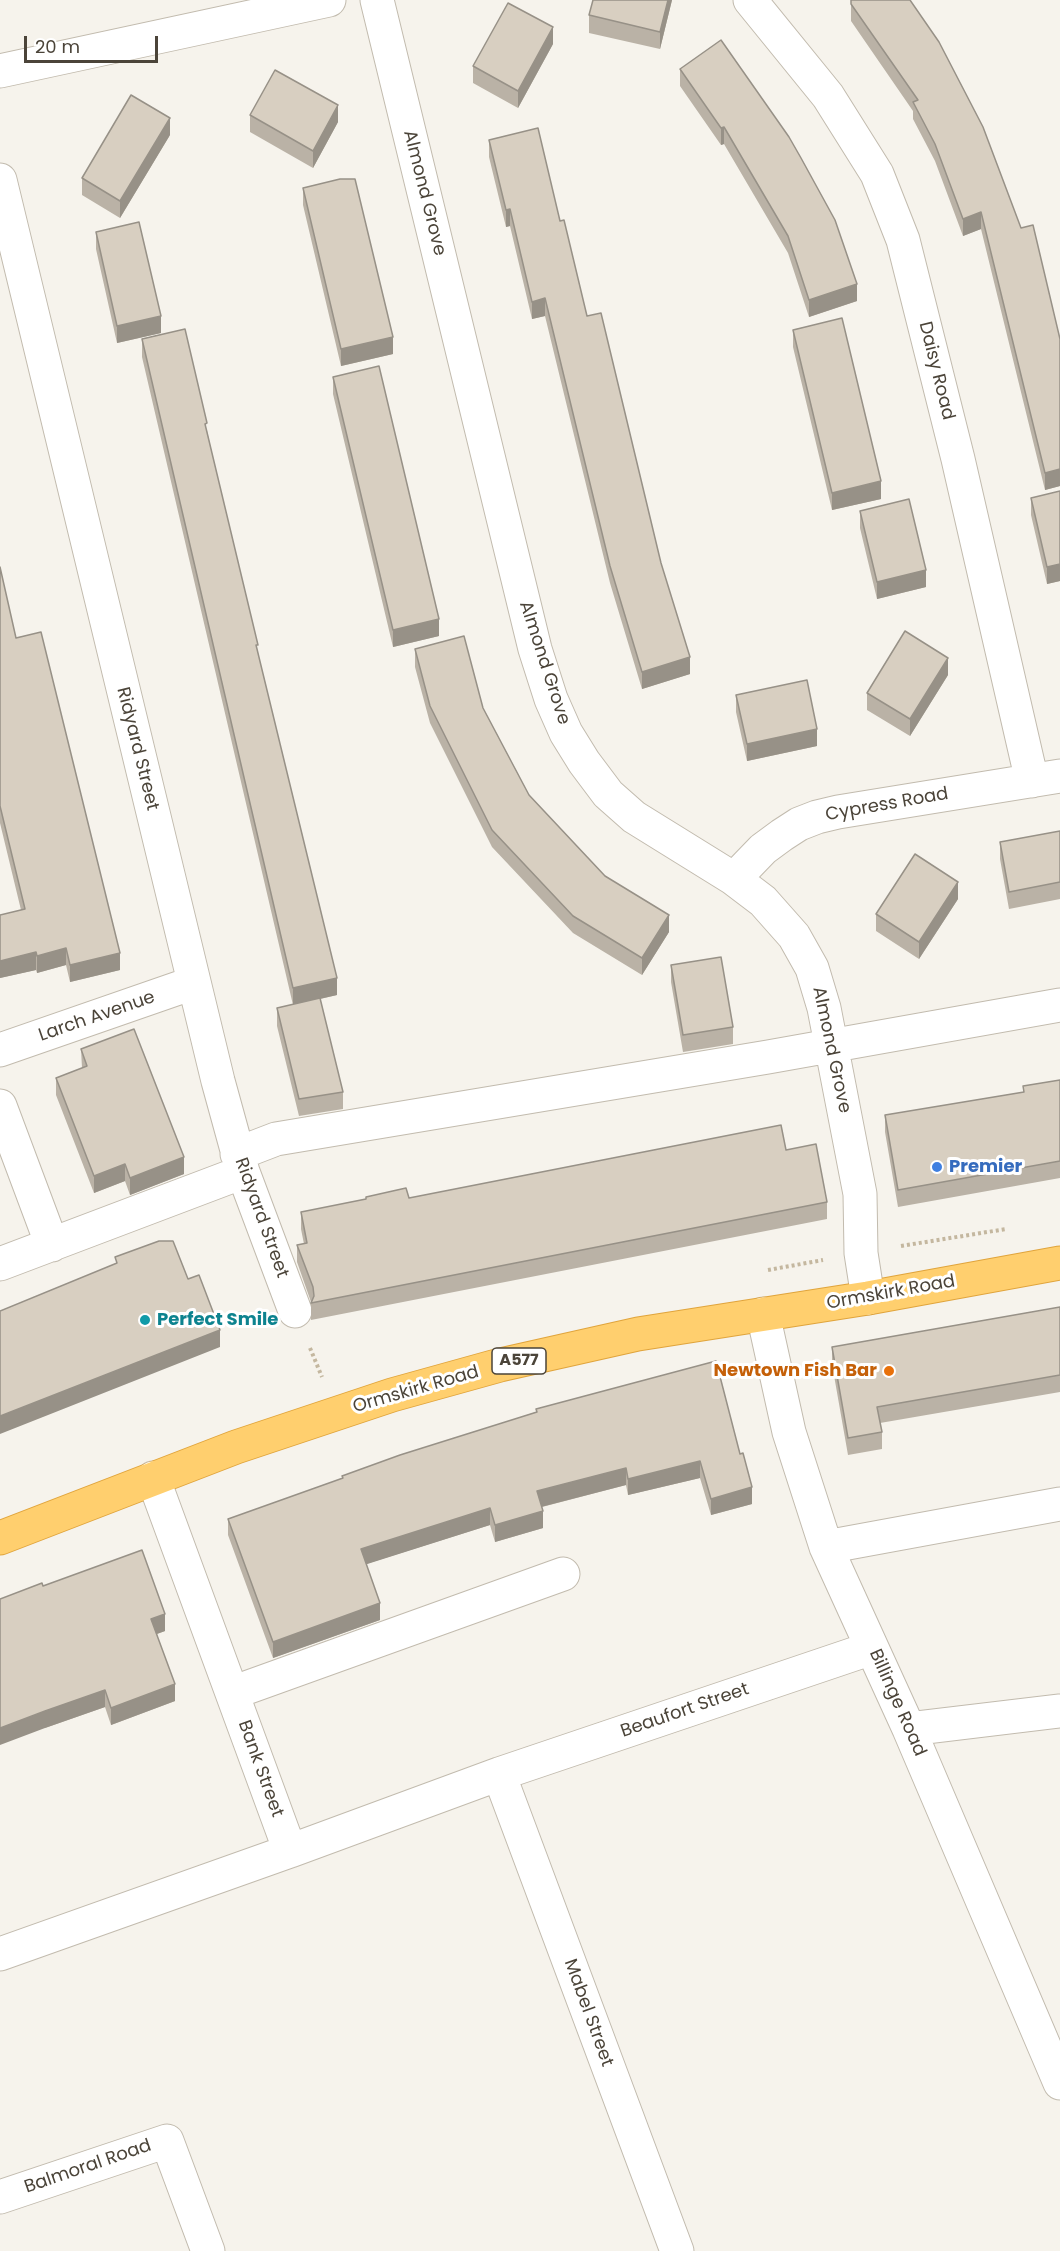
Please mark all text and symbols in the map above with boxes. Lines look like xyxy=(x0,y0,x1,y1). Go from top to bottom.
scale bar xyxy=(27,24,160,62)
text: 20 m xyxy=(35,34,80,59)
street label: Almond Grove xyxy=(398,128,450,258)
street label: Daisy Road xyxy=(913,320,959,422)
street label: Almond Grove xyxy=(514,599,574,727)
street label: Ridyard Street xyxy=(111,685,163,813)
street label: Cypress Road xyxy=(824,784,950,826)
street label: Almond Grove xyxy=(807,985,855,1115)
street label: Larch Avenue xyxy=(36,987,158,1047)
street label: Ridyard Street xyxy=(229,1155,293,1281)
place label: Premier xyxy=(949,1156,1022,1178)
marker: Premier xyxy=(930,1160,944,1174)
street label: Ormskirk Road xyxy=(825,1271,957,1315)
place label: Perfect Smile xyxy=(157,1309,278,1331)
marker: Perfect Smile xyxy=(138,1313,152,1327)
road number: A577 xyxy=(492,1348,546,1374)
place label: Newtown Fish Bar xyxy=(714,1360,877,1382)
street label: Ormskirk Road xyxy=(350,1362,482,1418)
marker: Newtown Fish Bar xyxy=(882,1364,896,1378)
street label: Billinge Road xyxy=(864,1646,930,1760)
street label: Beaufort Street xyxy=(618,1679,752,1743)
street label: Bank Street xyxy=(232,1718,288,1820)
street label: Mabel Street xyxy=(559,1956,617,2070)
street label: Balmoral Road xyxy=(22,2135,154,2199)

